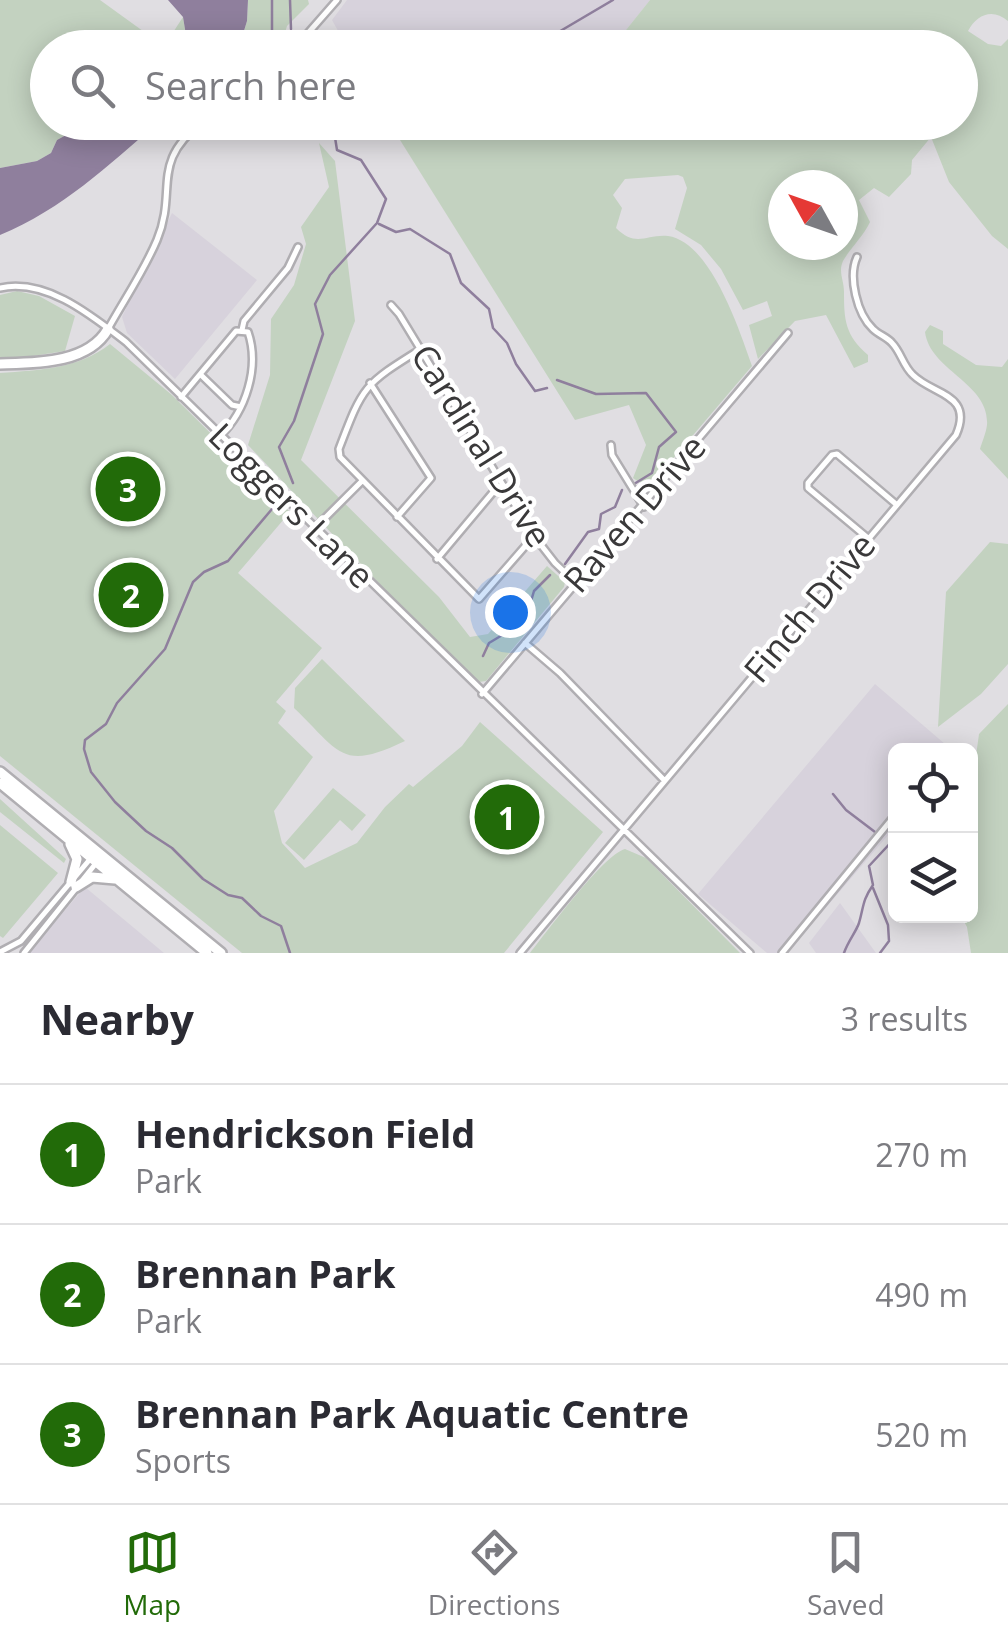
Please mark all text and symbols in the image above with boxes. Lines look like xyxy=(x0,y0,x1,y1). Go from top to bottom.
search box xyxy=(30,30,978,140)
icon: search xyxy=(65,58,120,113)
text: Search here xyxy=(145,59,357,111)
north arrow xyxy=(768,170,858,260)
street label: Cardinal Drive xyxy=(401,335,563,555)
street label: Loggers Lane xyxy=(199,412,385,598)
street label: Raven Drive xyxy=(552,424,715,602)
pin: 3 xyxy=(96,452,160,526)
street label: Finch Drive xyxy=(733,522,885,692)
pin: 2 xyxy=(98,558,164,632)
your location xyxy=(485,587,536,638)
map controls xyxy=(888,743,978,923)
button: locate xyxy=(888,743,978,833)
pin: 1 xyxy=(474,780,540,854)
button: layers xyxy=(888,833,978,923)
text: Nearby xyxy=(40,990,194,1047)
text: 3 results xyxy=(841,997,968,1040)
text: Hendrickson Field xyxy=(135,1107,475,1159)
text: 1 xyxy=(63,1133,82,1176)
text: 270 m xyxy=(875,1133,968,1176)
text: Park xyxy=(135,1159,202,1202)
text: Brennan Park xyxy=(135,1247,396,1299)
text: 2 xyxy=(63,1273,82,1316)
text: 490 m xyxy=(875,1273,968,1316)
text: Park xyxy=(135,1299,202,1342)
text: Brennan Park Aquatic Centre xyxy=(135,1387,689,1439)
text: 3 xyxy=(63,1413,82,1456)
text: 520 m xyxy=(875,1413,968,1456)
text: Sports xyxy=(135,1439,231,1482)
tab: Map xyxy=(123,1525,181,1623)
tab: Directions xyxy=(428,1525,560,1623)
tab: Saved xyxy=(807,1525,885,1623)

